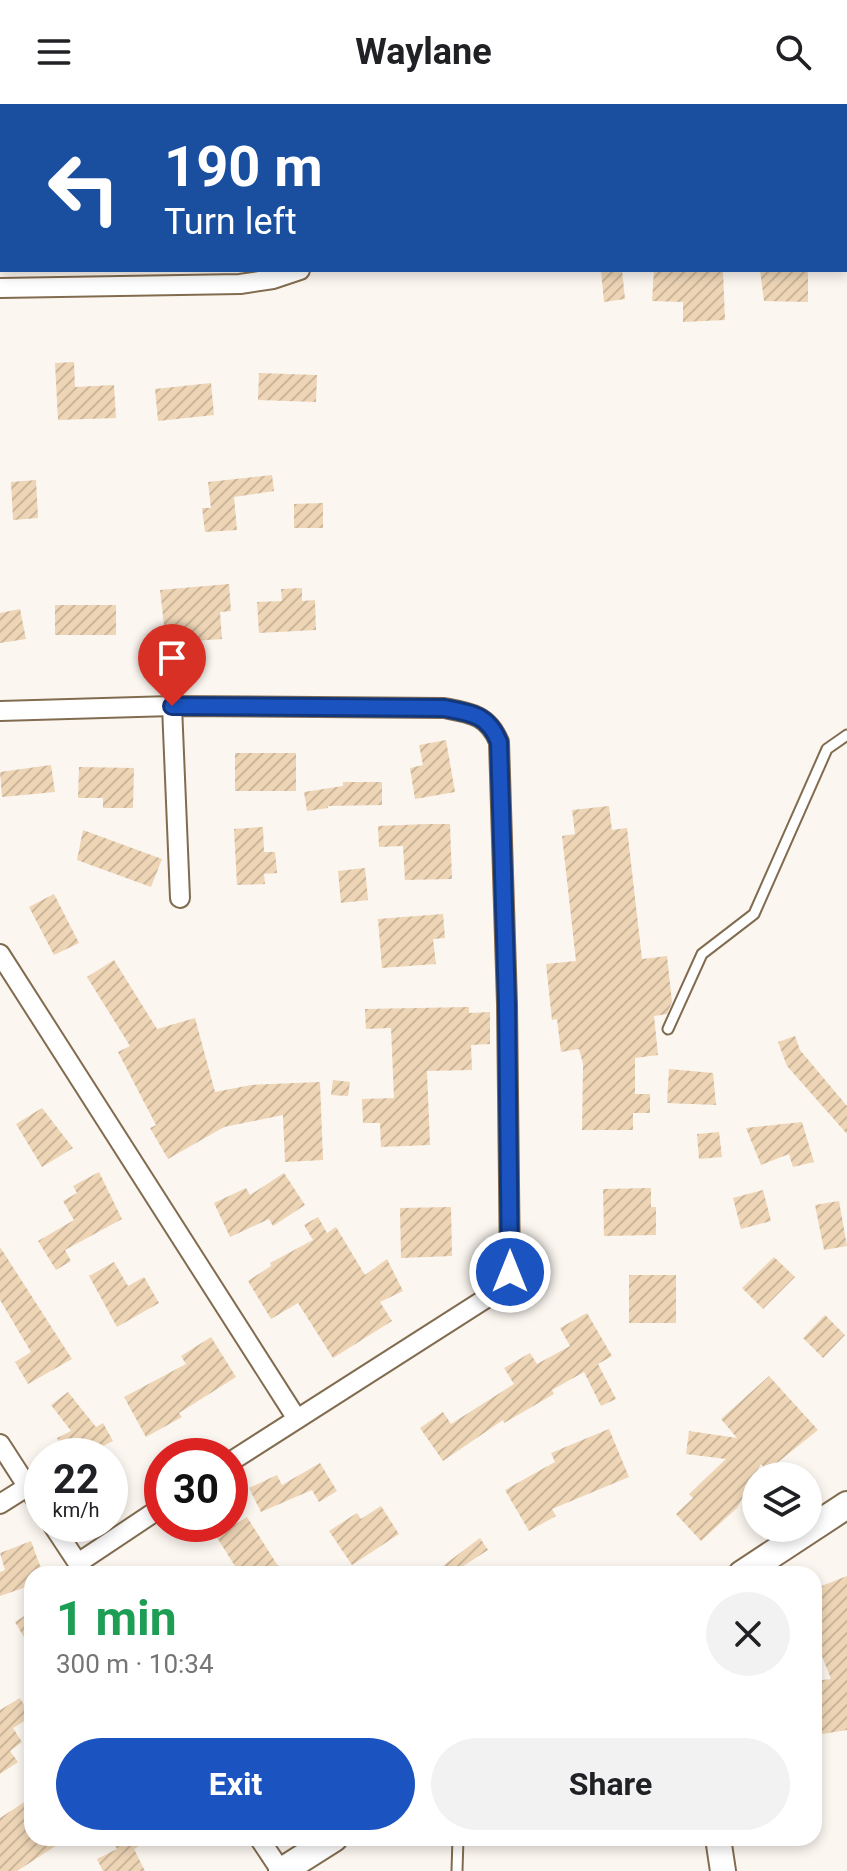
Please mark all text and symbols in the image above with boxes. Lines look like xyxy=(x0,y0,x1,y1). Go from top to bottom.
icon: menu xyxy=(32,30,76,74)
icon: search xyxy=(771,30,815,74)
text: Waylane xyxy=(355,31,492,73)
text: 190 m xyxy=(164,134,323,200)
icon: left xyxy=(32,136,136,240)
text: Turn left xyxy=(164,201,297,243)
pin xyxy=(138,624,206,706)
icon: arrive xyxy=(150,636,194,680)
position arrow xyxy=(468,1230,552,1314)
speed limit sign: 30 xyxy=(144,1438,248,1542)
text: 22 xyxy=(53,1456,99,1503)
map controls xyxy=(742,1462,822,1542)
button: layers xyxy=(742,1462,822,1542)
text: km/h xyxy=(53,1498,99,1522)
text: 1 min xyxy=(56,1590,177,1647)
button: close xyxy=(706,1592,790,1676)
text: 300 m · 10:34 xyxy=(56,1649,214,1679)
button: Exit xyxy=(56,1738,415,1830)
button: Share xyxy=(431,1738,790,1830)

